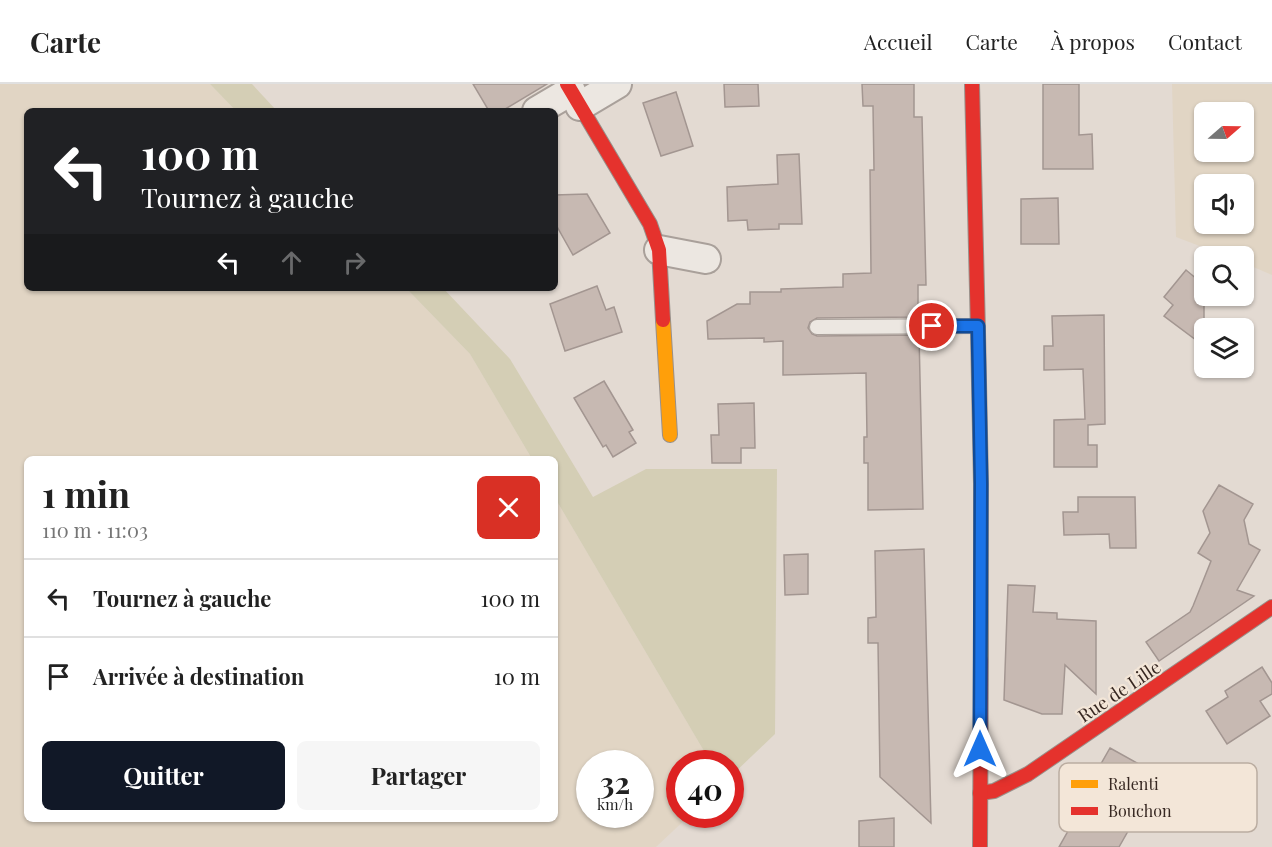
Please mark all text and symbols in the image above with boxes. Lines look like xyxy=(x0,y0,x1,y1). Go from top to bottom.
text: Carte xyxy=(30,23,101,60)
text: Accueil xyxy=(864,27,932,55)
text: Carte xyxy=(965,27,1018,55)
text: À propos xyxy=(1051,27,1135,55)
text: Contact xyxy=(1168,27,1242,55)
north arrow xyxy=(1194,102,1254,162)
map controls xyxy=(1194,102,1254,378)
text: 100 m xyxy=(141,125,259,181)
icon: left xyxy=(42,132,120,210)
button: sound xyxy=(1194,174,1254,234)
text: Tournez à gauche xyxy=(141,179,354,215)
icon: left xyxy=(212,246,245,279)
icon: ahead xyxy=(275,246,308,279)
icon: right xyxy=(338,246,371,279)
button: search xyxy=(1194,246,1254,306)
pin xyxy=(906,300,957,351)
icon: arrive xyxy=(915,309,948,342)
button: layers xyxy=(1194,318,1254,378)
text: 1 min xyxy=(42,469,130,517)
button: close xyxy=(477,476,540,539)
text: 110 m · 11:03 xyxy=(42,516,148,543)
icon: left xyxy=(42,582,75,615)
text: Tournez à gauche xyxy=(93,583,271,613)
text: 100 m xyxy=(480,583,540,613)
street label: Rue de Lille xyxy=(1073,655,1165,727)
icon: arrive xyxy=(42,660,75,693)
text: Arrivée à destination xyxy=(93,661,304,691)
text: 10 m xyxy=(494,661,540,691)
position arrow xyxy=(948,717,1012,781)
button: Quitter xyxy=(42,741,285,810)
button: Partager xyxy=(297,741,540,810)
speed limit sign: 40 xyxy=(666,750,744,828)
text: 32 xyxy=(600,762,630,802)
legend xyxy=(1059,763,1257,832)
text: Ralenti xyxy=(1108,773,1159,794)
text: km/h xyxy=(597,794,633,814)
text: Bouchon xyxy=(1108,800,1172,821)

